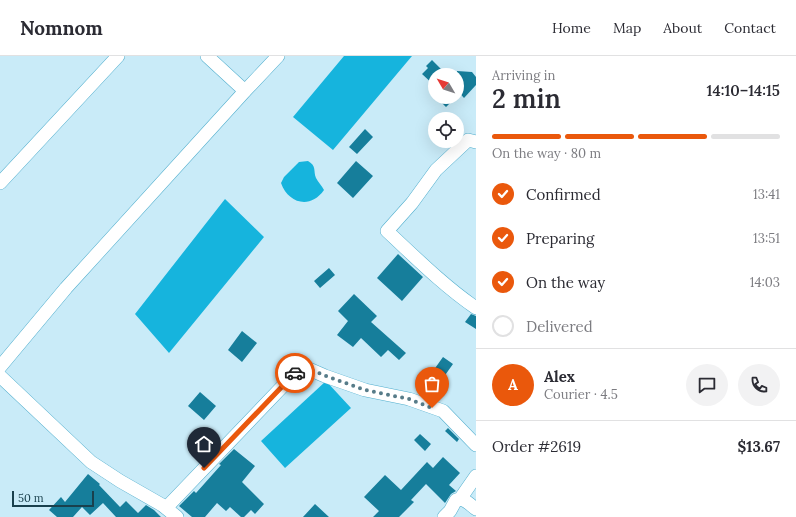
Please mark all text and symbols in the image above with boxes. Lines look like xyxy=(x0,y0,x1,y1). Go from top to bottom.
text: Nomnom xyxy=(20,16,103,40)
text: Home xyxy=(552,19,591,37)
text: Map xyxy=(613,19,641,37)
text: About xyxy=(663,19,702,37)
text: Contact xyxy=(724,19,776,37)
text: Arriving in xyxy=(492,67,555,84)
north arrow xyxy=(428,68,464,104)
map controls xyxy=(428,68,464,148)
text: 14:10–14:15 xyxy=(707,81,780,100)
text: 2 min xyxy=(492,82,561,115)
button: locate xyxy=(428,112,464,148)
text: On the way · 80 m xyxy=(492,145,601,162)
icon: check xyxy=(492,183,514,205)
text: Confirmed xyxy=(526,185,601,204)
text: 13:41 xyxy=(753,186,780,203)
icon: check xyxy=(492,227,514,249)
text: Preparing xyxy=(526,229,594,248)
text: 13:51 xyxy=(753,230,780,247)
icon: check xyxy=(492,271,514,293)
text: On the way xyxy=(526,273,605,292)
text: 14:03 xyxy=(750,274,780,291)
text: Delivered xyxy=(526,317,593,336)
courier xyxy=(275,353,315,393)
icon: car xyxy=(284,362,306,384)
button: chat xyxy=(686,364,728,406)
button: phone xyxy=(738,364,780,406)
pin xyxy=(415,367,449,408)
text: Alex xyxy=(544,367,575,386)
icon: bag xyxy=(421,373,443,395)
text: A xyxy=(508,375,518,394)
text: Courier · 4.5 xyxy=(544,386,618,403)
pin xyxy=(187,427,221,468)
icon: home xyxy=(193,433,215,455)
text: Order #2619 xyxy=(492,437,581,456)
text: $13.67 xyxy=(738,437,780,456)
scale bar xyxy=(12,489,94,508)
text: 50 m xyxy=(18,491,44,505)

